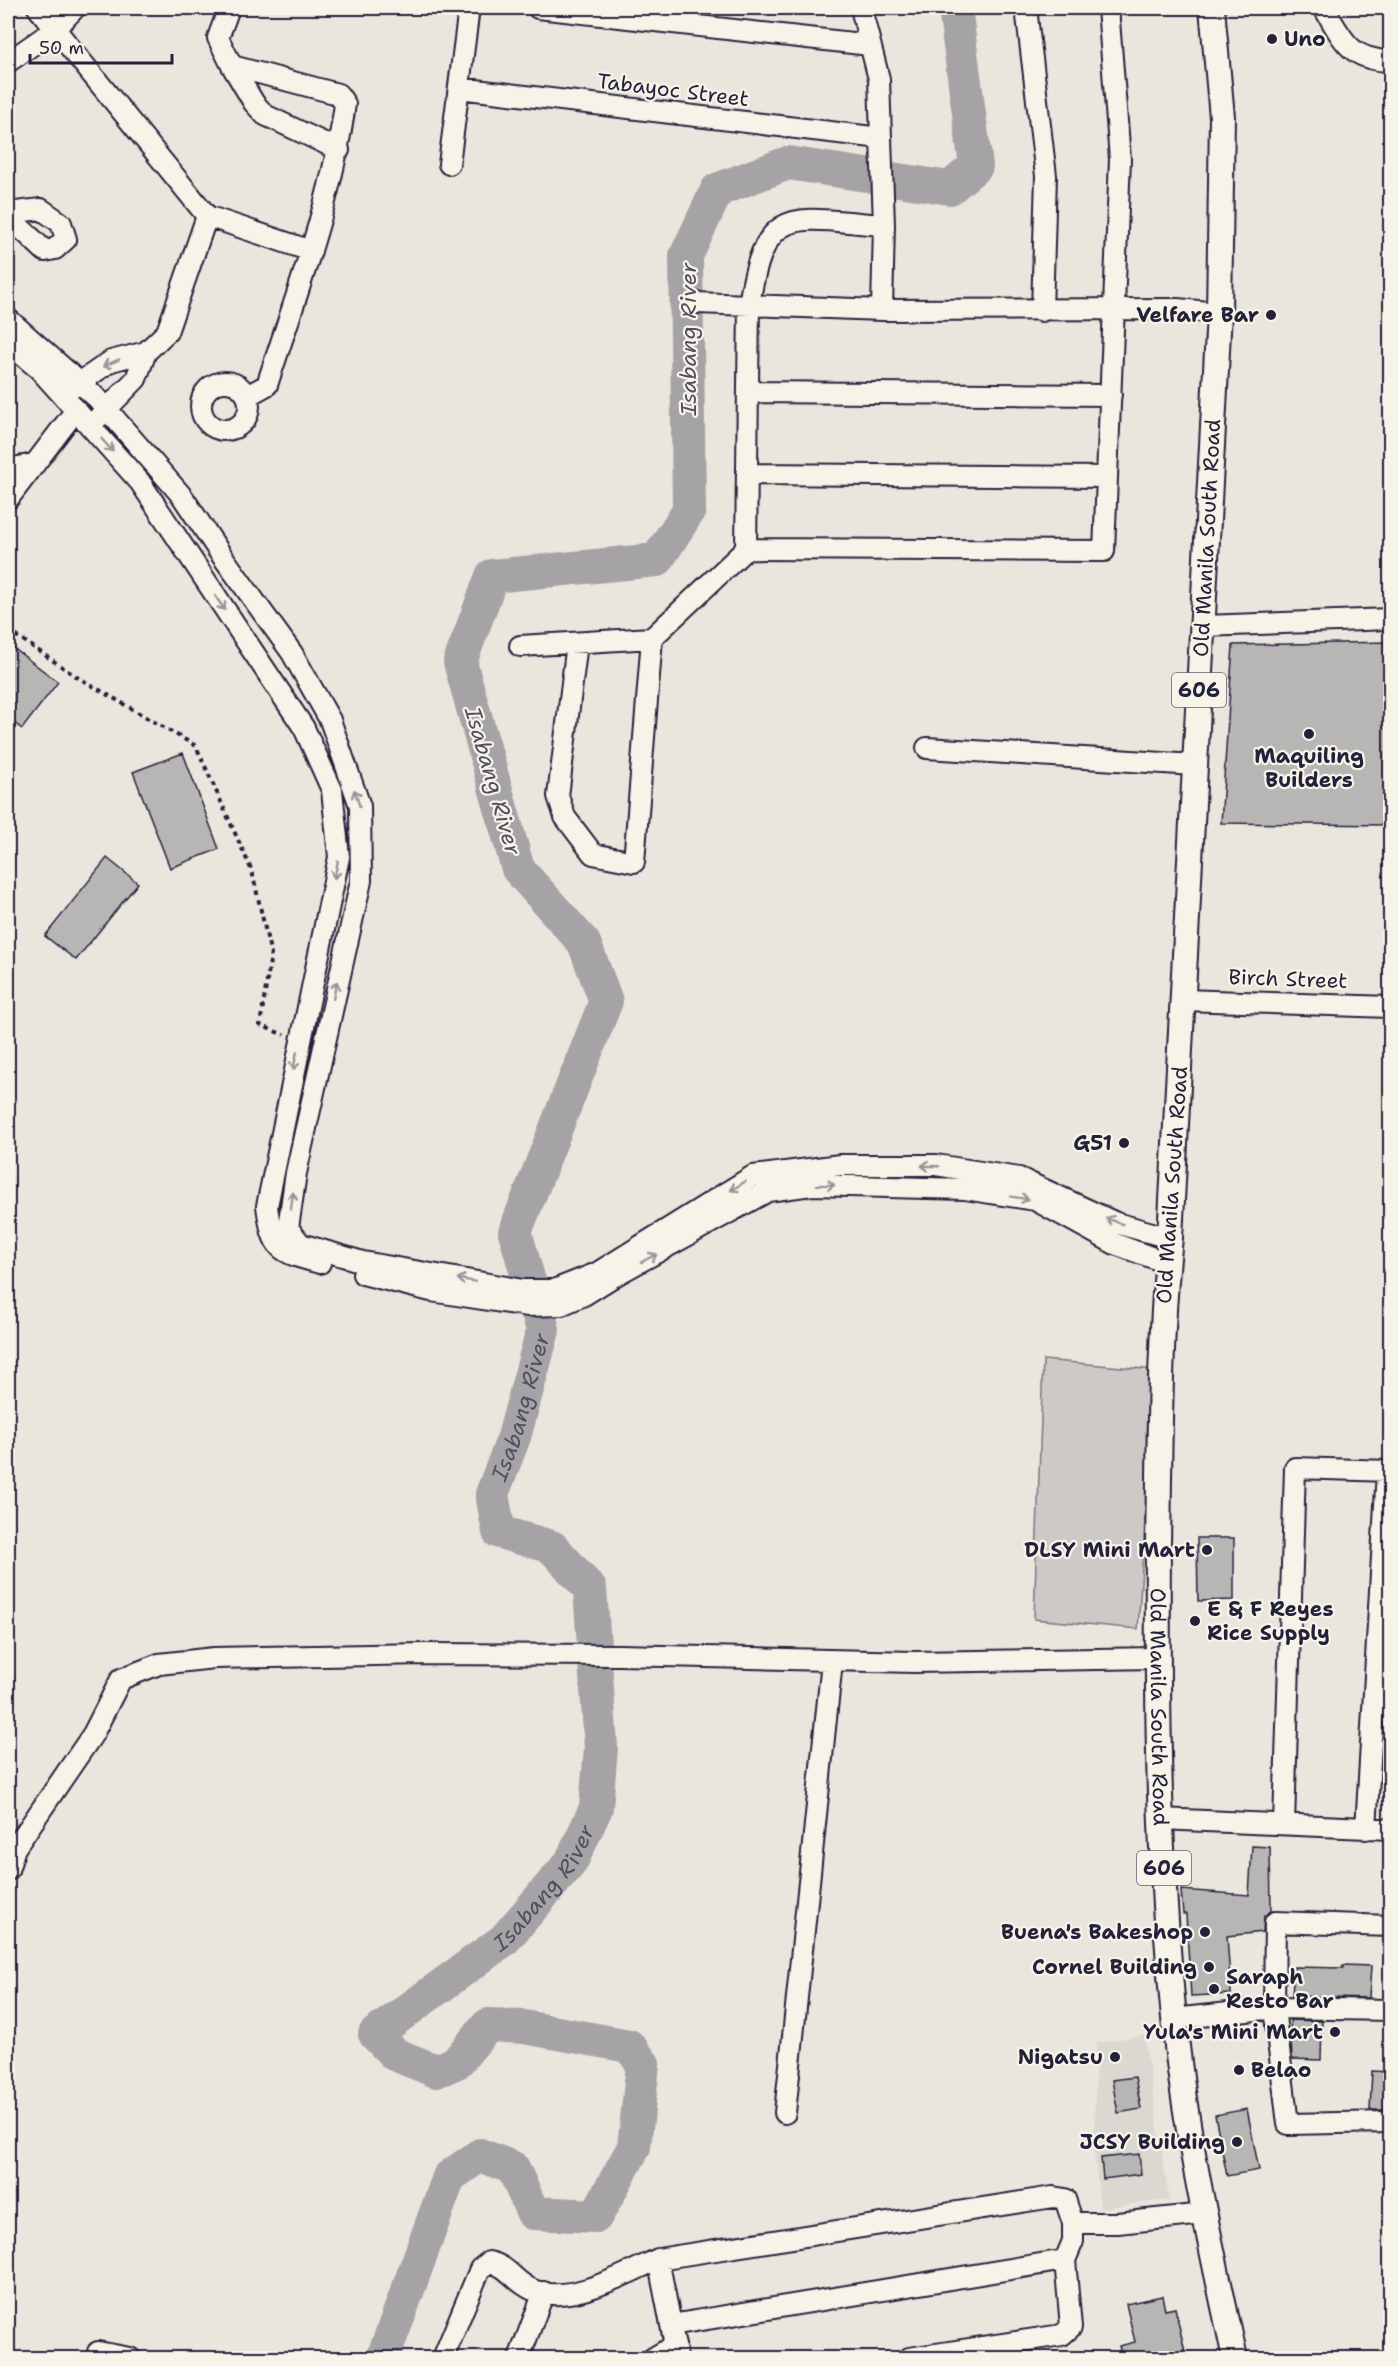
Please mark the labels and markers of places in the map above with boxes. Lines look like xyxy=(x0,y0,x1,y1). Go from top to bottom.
place label: Uno xyxy=(1284,25,1326,53)
marker: Uno xyxy=(1265,32,1279,46)
place label: Velfare Bar xyxy=(1136,301,1259,329)
marker: Velfare Bar xyxy=(1264,308,1278,322)
marker: Maquiling Builders xyxy=(1302,727,1316,741)
place label: Maquiling Builders xyxy=(1254,742,1364,794)
place label: G51 xyxy=(1073,1129,1112,1157)
marker: G51 xyxy=(1117,1136,1131,1150)
place label: DLSY Mini Mart xyxy=(1024,1536,1195,1564)
marker: DLSY Mini Mart xyxy=(1200,1543,1214,1557)
place label: E & F Reyes Rice Supply xyxy=(1207,1595,1334,1647)
marker: E & F Reyes Rice Supply xyxy=(1188,1614,1202,1628)
place label: Buena's Bakeshop xyxy=(1001,1918,1193,1946)
marker: Buena's Bakeshop xyxy=(1198,1925,1212,1939)
place label: Cornel Building xyxy=(1032,1953,1197,1981)
marker: Cornel Building xyxy=(1202,1960,1216,1974)
place label: Saraph Resto Bar xyxy=(1226,1963,1334,2015)
marker: Saraph Resto Bar xyxy=(1207,1982,1221,1996)
place label: Yula's Mini Mart xyxy=(1143,2018,1323,2046)
marker: Yula's Mini Mart xyxy=(1328,2025,1342,2039)
place label: Nigatsu xyxy=(1018,2043,1103,2071)
marker: Nigatsu xyxy=(1108,2050,1122,2064)
place label: Belao xyxy=(1251,2056,1311,2084)
marker: Belao xyxy=(1232,2063,1246,2077)
place label: JCSY Building xyxy=(1080,2128,1225,2156)
marker: JCSY Building xyxy=(1230,2135,1244,2149)

